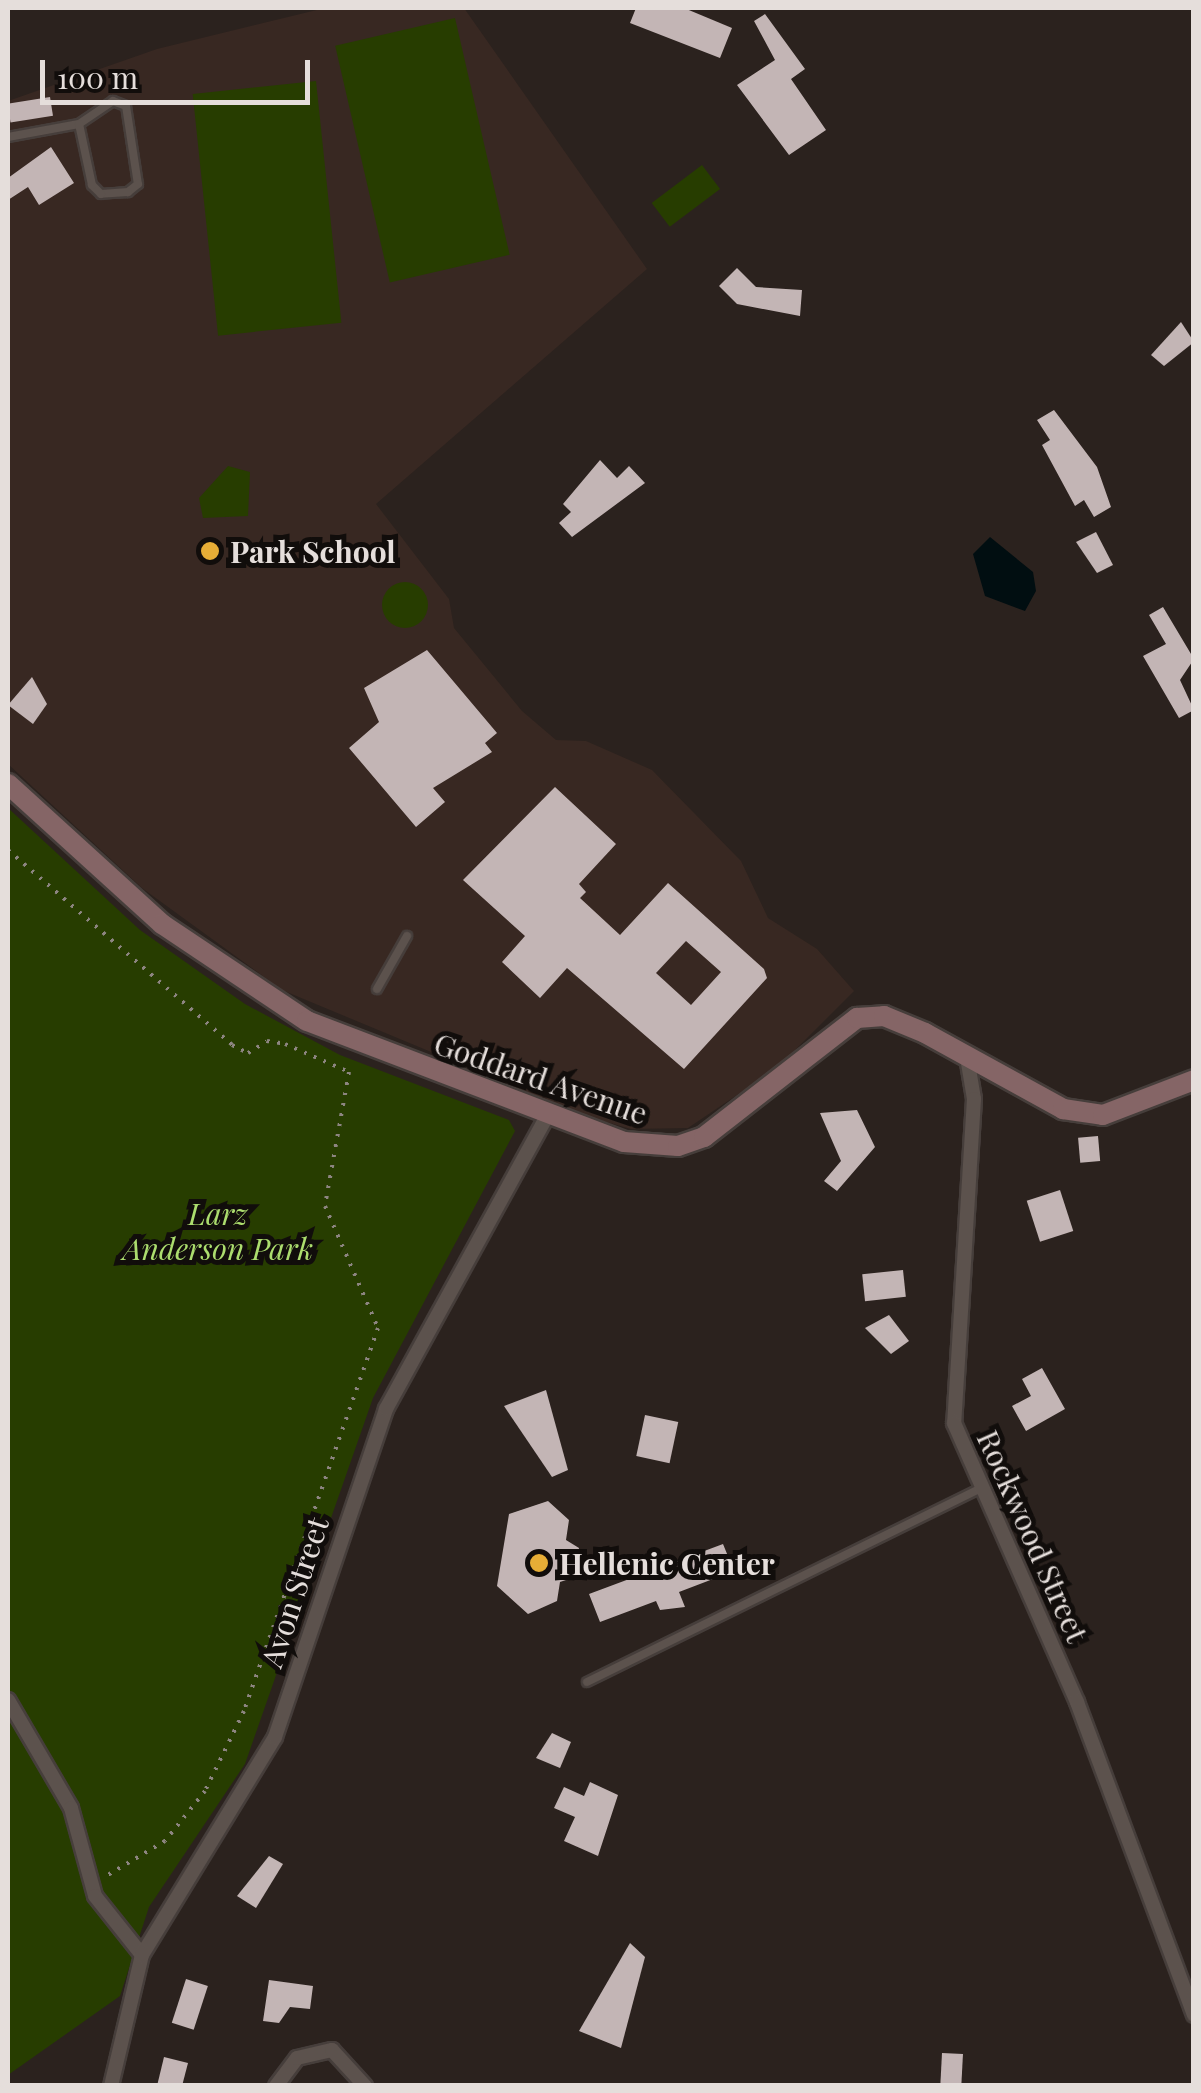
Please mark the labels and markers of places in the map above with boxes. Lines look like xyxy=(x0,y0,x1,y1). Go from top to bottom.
place label: Park School xyxy=(230,533,396,569)
marker: Park School xyxy=(199,540,221,562)
place label: Hellenic Center xyxy=(559,1545,775,1581)
marker: Hellenic Center xyxy=(528,1552,550,1574)

